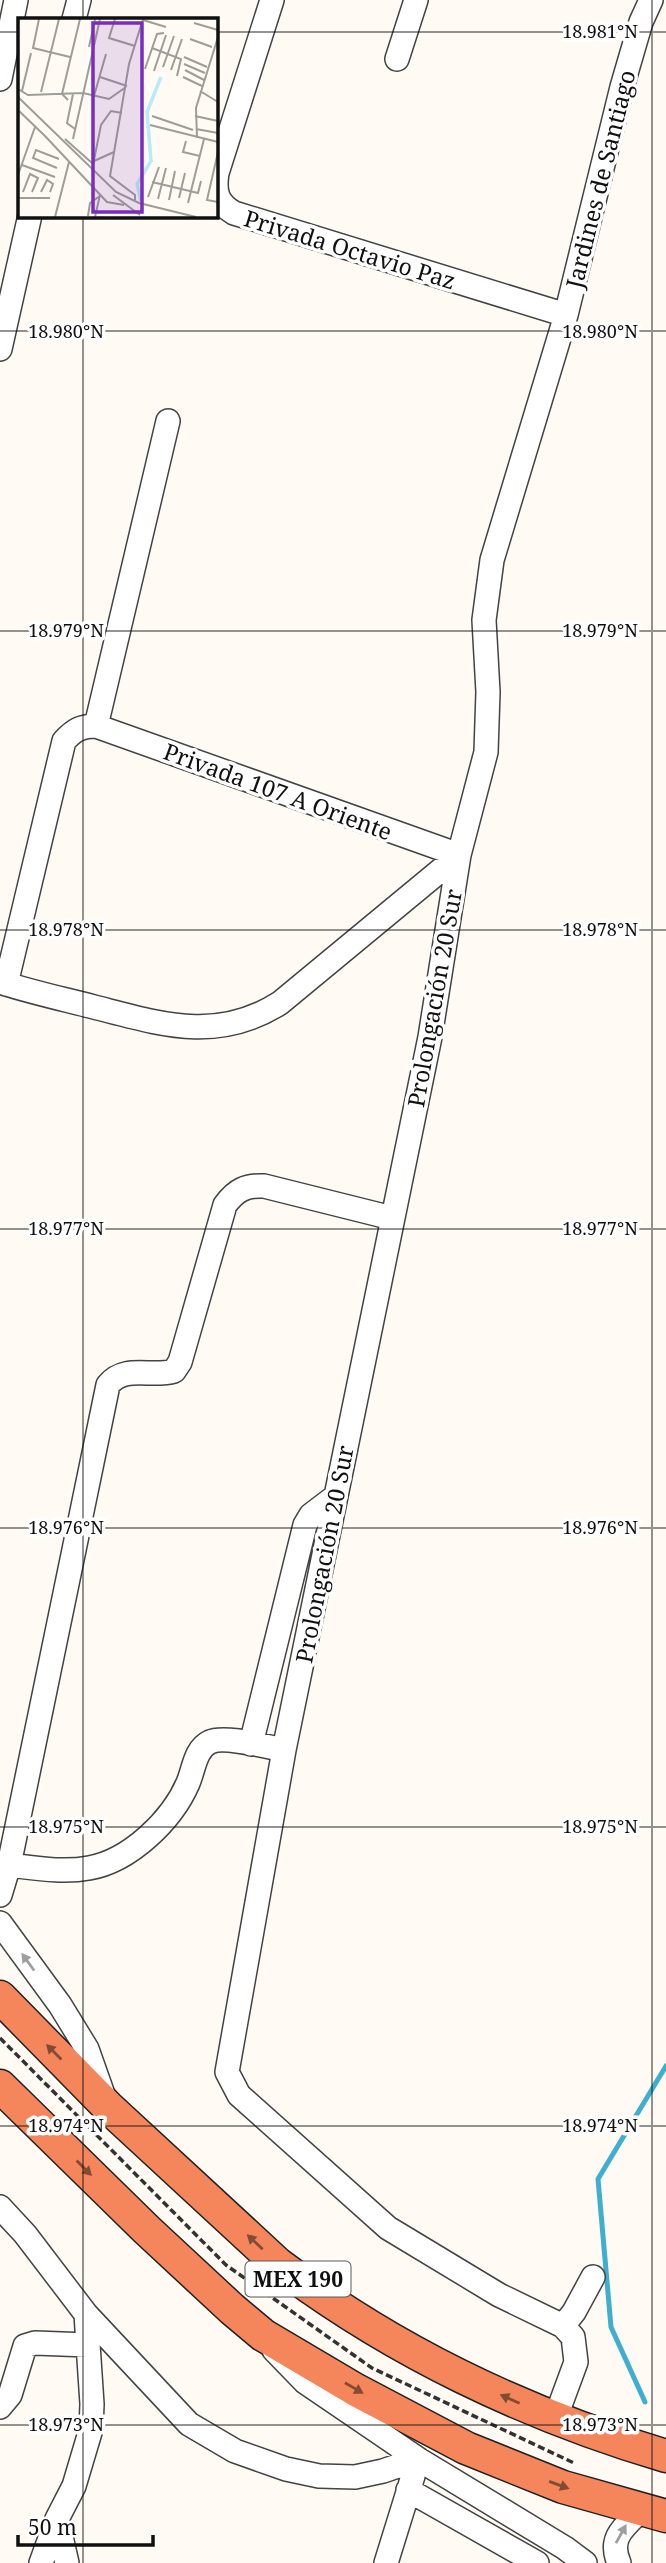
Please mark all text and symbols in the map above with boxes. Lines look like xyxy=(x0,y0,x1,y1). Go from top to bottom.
inset map xyxy=(18,18,217,217)
text: 18.981°N xyxy=(562,19,638,43)
street label: Jardines de Santiago xyxy=(557,67,643,292)
street label: Privada Octavio Paz xyxy=(240,202,460,296)
text: 18.980°N xyxy=(28,319,104,343)
text: 18.980°N xyxy=(562,319,638,343)
text: 18.979°N xyxy=(28,618,104,642)
text: 18.979°N xyxy=(562,618,638,642)
street label: Privada 107 A Oriente xyxy=(159,735,397,847)
street label: Prolongación 20 Sur xyxy=(399,886,469,1110)
text: 18.978°N xyxy=(28,917,104,941)
text: 18.978°N xyxy=(562,917,638,941)
text: 18.977°N xyxy=(28,1216,104,1240)
text: 18.977°N xyxy=(562,1216,638,1240)
street label: Prolongación 20 Sur xyxy=(287,1442,361,1666)
text: 18.976°N xyxy=(28,1515,104,1539)
text: 18.976°N xyxy=(562,1515,638,1539)
text: 18.975°N xyxy=(28,1814,104,1838)
text: 18.975°N xyxy=(562,1814,638,1838)
one-way arrow xyxy=(22,1953,36,1971)
one-way arrow xyxy=(46,2044,62,2061)
text: 18.974°N xyxy=(28,2113,104,2137)
text: 18.974°N xyxy=(562,2113,638,2137)
one-way arrow xyxy=(75,2160,92,2177)
one-way arrow xyxy=(246,2234,263,2251)
road number: MEX 190 xyxy=(246,2262,350,2296)
one-way arrow xyxy=(344,2382,363,2394)
one-way arrow xyxy=(500,2393,520,2405)
text: 18.973°N xyxy=(28,2412,104,2436)
text: 18.973°N xyxy=(562,2412,638,2436)
one-way arrow xyxy=(549,2480,570,2491)
scale bar xyxy=(18,2504,152,2548)
text: 50 m xyxy=(28,2513,77,2541)
one-way arrow xyxy=(615,2524,627,2544)

